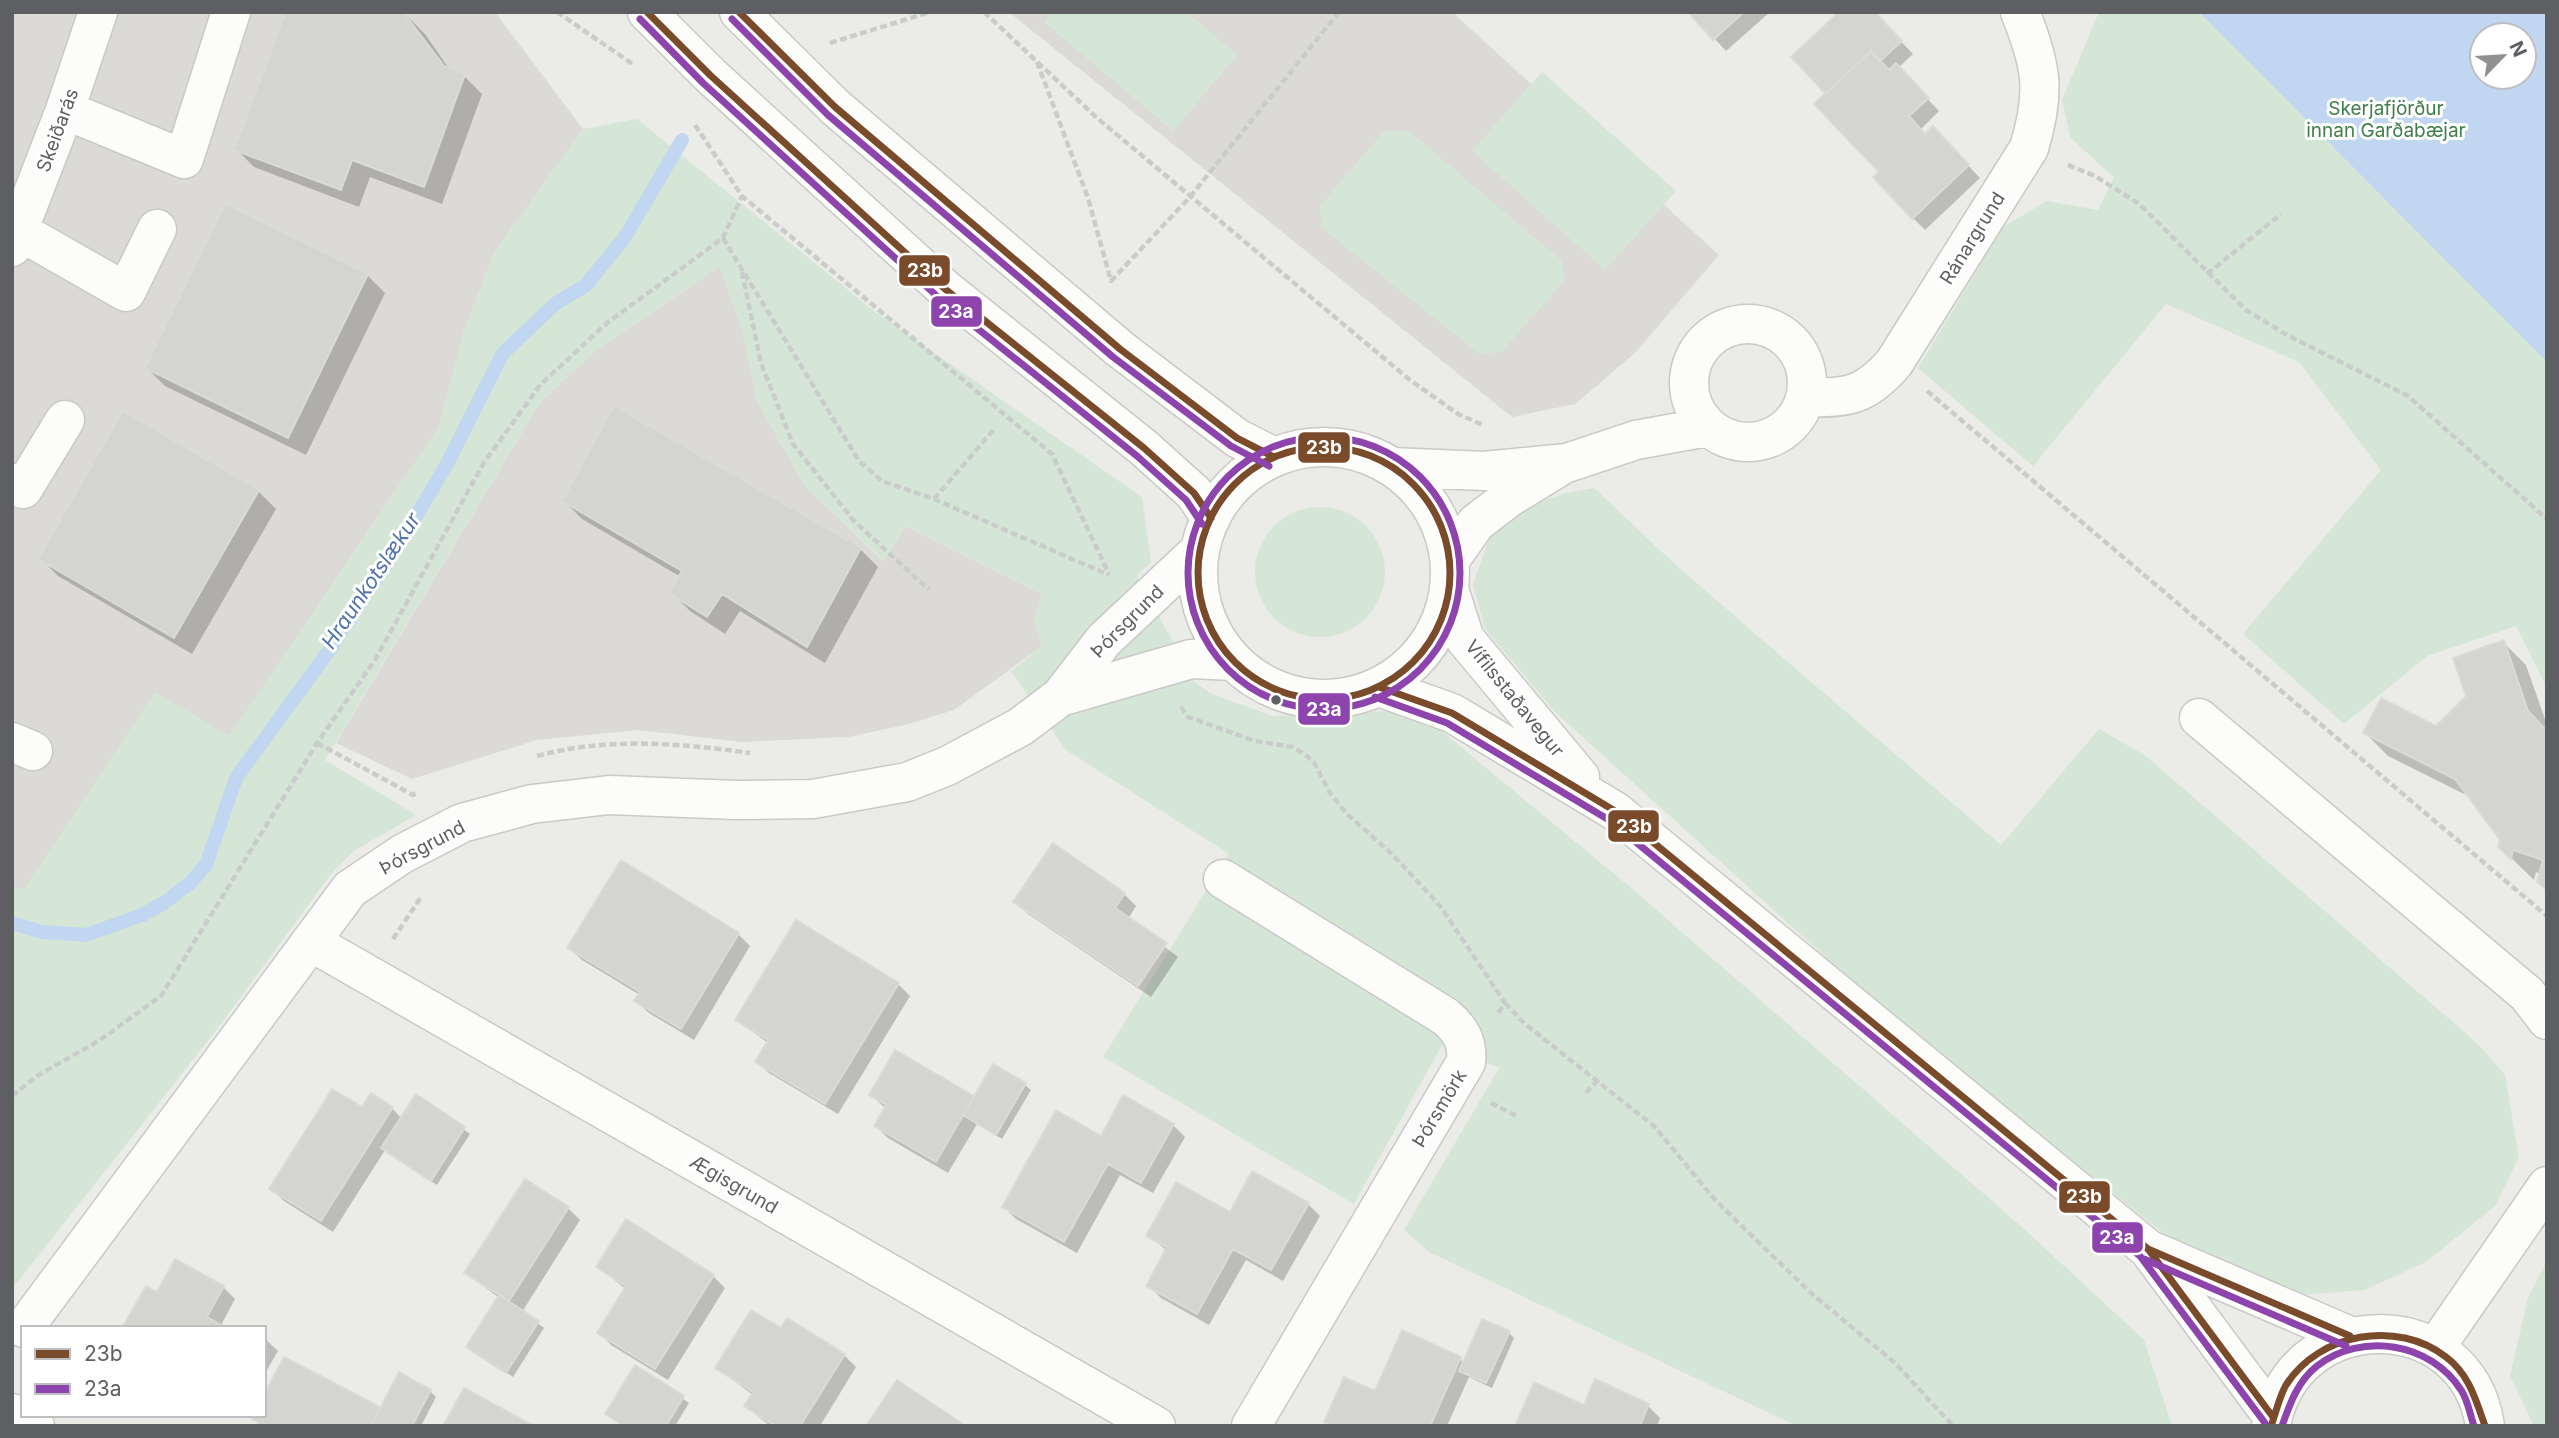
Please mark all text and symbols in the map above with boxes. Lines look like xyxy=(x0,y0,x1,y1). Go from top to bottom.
north arrow xyxy=(2468,21,2538,91)
text: N xyxy=(2504,38,2531,60)
street label: Skeiðarás xyxy=(32,85,83,175)
park label: Skerjafjörður innan Garðabæjar xyxy=(2306,97,2466,142)
street label: Ránargrund xyxy=(1935,188,2010,289)
line badge: 23b xyxy=(898,254,951,287)
text: 23b xyxy=(907,259,943,282)
line badge: 23a xyxy=(930,295,983,328)
text: 23a xyxy=(938,300,974,323)
line badge: 23b xyxy=(1297,431,1351,464)
text: 23b xyxy=(1306,436,1342,459)
water label: Hraunkotslækur xyxy=(316,507,426,653)
street label: Þórsgrund xyxy=(1086,580,1169,663)
street label: Vífilsstaðavegur xyxy=(1460,635,1569,762)
line badge: 23a xyxy=(1297,692,1351,726)
unlabelled marker xyxy=(1269,693,1283,707)
text: 23a xyxy=(1306,698,1342,721)
line badge: 23b xyxy=(1607,809,1660,843)
street label: Þórsgrund xyxy=(376,815,469,880)
text: 23b xyxy=(1616,815,1652,838)
street label: Þórsmörk xyxy=(1407,1065,1472,1151)
street label: Ægisgrund xyxy=(686,1150,782,1219)
line badge: 23b xyxy=(2058,1180,2111,1214)
text: 23b xyxy=(2066,1185,2102,1208)
line badge: 23a xyxy=(2091,1221,2144,1254)
text: 23a xyxy=(2099,1226,2135,1249)
legend xyxy=(21,1326,266,1417)
text: 23b xyxy=(84,1341,123,1366)
text: 23a xyxy=(84,1376,122,1401)

